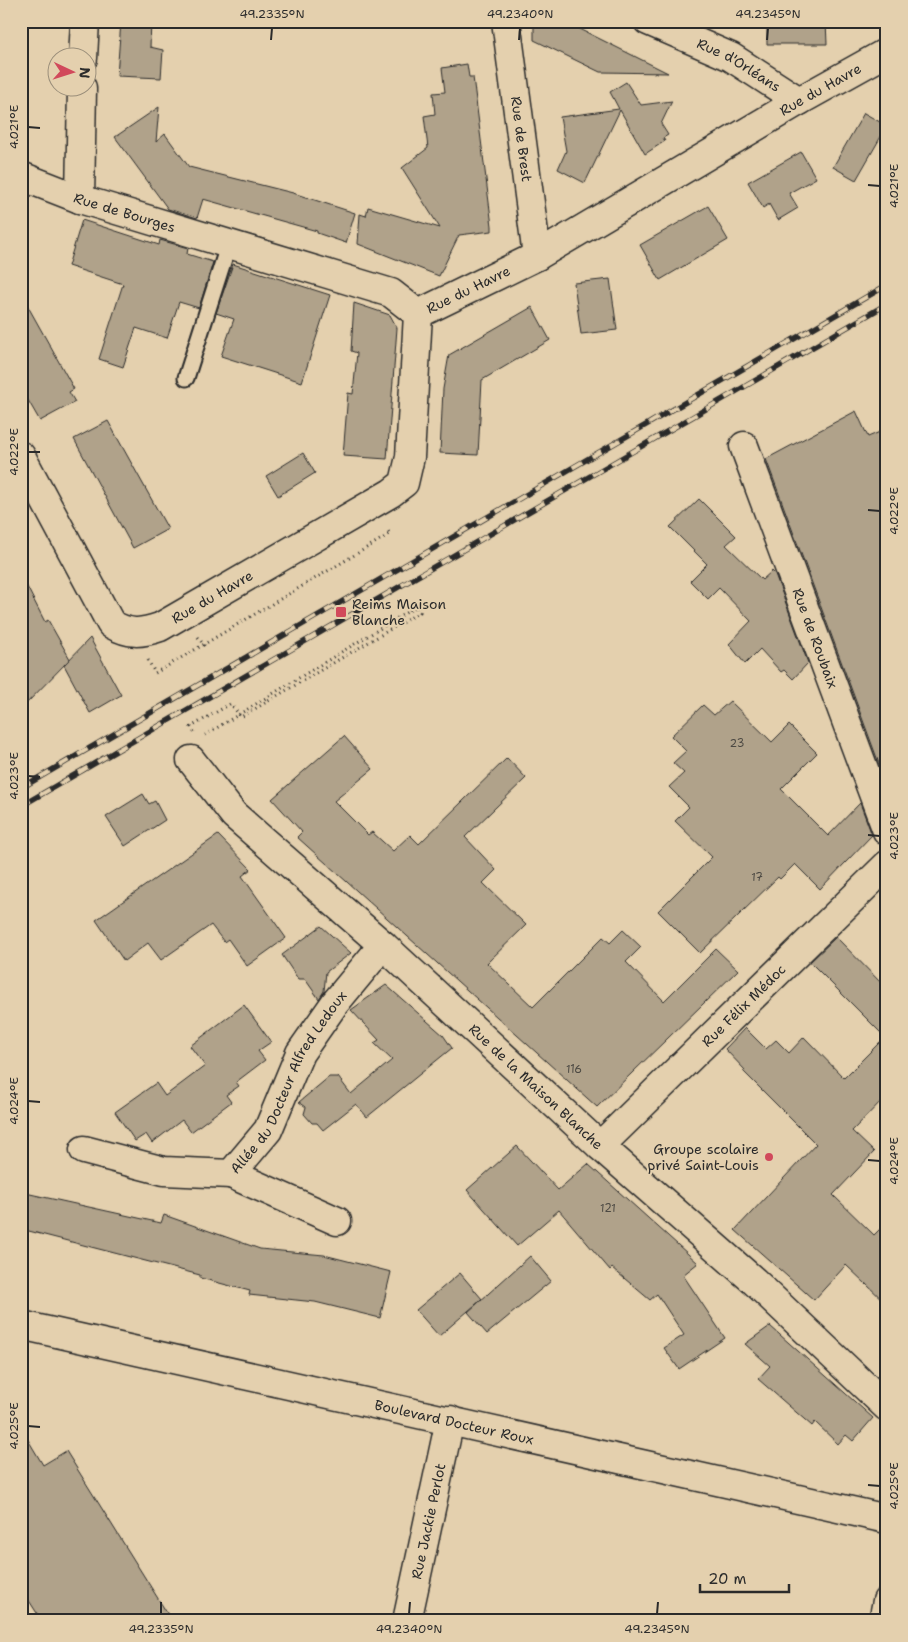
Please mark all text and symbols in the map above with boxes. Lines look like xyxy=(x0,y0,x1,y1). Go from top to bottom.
text: 49.2335°N xyxy=(239,6,305,22)
text: 49.2340°N xyxy=(487,6,553,22)
text: 49.2345°N xyxy=(735,6,801,22)
street label: Rue d'Orléans xyxy=(694,34,784,96)
north arrow xyxy=(48,48,98,98)
street label: Rue du Havre xyxy=(776,59,864,120)
text: N xyxy=(76,67,94,79)
street label: Rue de Brest xyxy=(507,95,536,183)
text: 4.021°E xyxy=(6,105,22,149)
text: 4.021°E xyxy=(886,164,902,208)
street label: Rue de Bourges xyxy=(71,188,178,236)
street label: Rue du Havre xyxy=(423,261,513,318)
text: 4.022°E xyxy=(6,428,22,476)
text: 4.022°E xyxy=(886,487,902,535)
street label: Rue du Havre xyxy=(168,566,256,627)
street label: Rue de Roubaix xyxy=(789,586,842,691)
place label: Reims Maison Blanche xyxy=(352,595,446,629)
marker: Reims Maison Blanche xyxy=(334,605,348,619)
house number: 23 xyxy=(730,736,744,751)
text: 4.023°E xyxy=(6,752,22,800)
text: 4.023°E xyxy=(886,812,902,860)
house number: 17 xyxy=(751,870,763,885)
street label: Rue Félix Médoc xyxy=(698,960,789,1051)
street label: Allée du Docteur Alfred Ledoux xyxy=(226,987,350,1177)
street label: Rue de la Maison Blanche xyxy=(465,1020,607,1153)
house number: 116 xyxy=(566,1062,582,1077)
text: 4.024°E xyxy=(6,1077,22,1125)
text: 4.024°E xyxy=(886,1137,902,1185)
place label: Groupe scolaire privé Saint-Louis xyxy=(648,1140,759,1174)
marker: Groupe scolaire privé Saint-Louis xyxy=(763,1151,775,1163)
house number: 121 xyxy=(600,1201,616,1216)
street label: Boulevard Docteur Roux xyxy=(373,1396,536,1449)
text: 4.025°E xyxy=(6,1402,22,1450)
street label: Rue Jackie Perlot xyxy=(407,1462,449,1581)
text: 4.025°E xyxy=(886,1462,902,1510)
scale bar xyxy=(700,1562,789,1594)
text: 20 m xyxy=(708,1569,747,1589)
text: 49.2335°N xyxy=(128,1621,194,1637)
text: 49.2340°N xyxy=(376,1621,442,1637)
text: 49.2345°N xyxy=(624,1621,690,1637)

